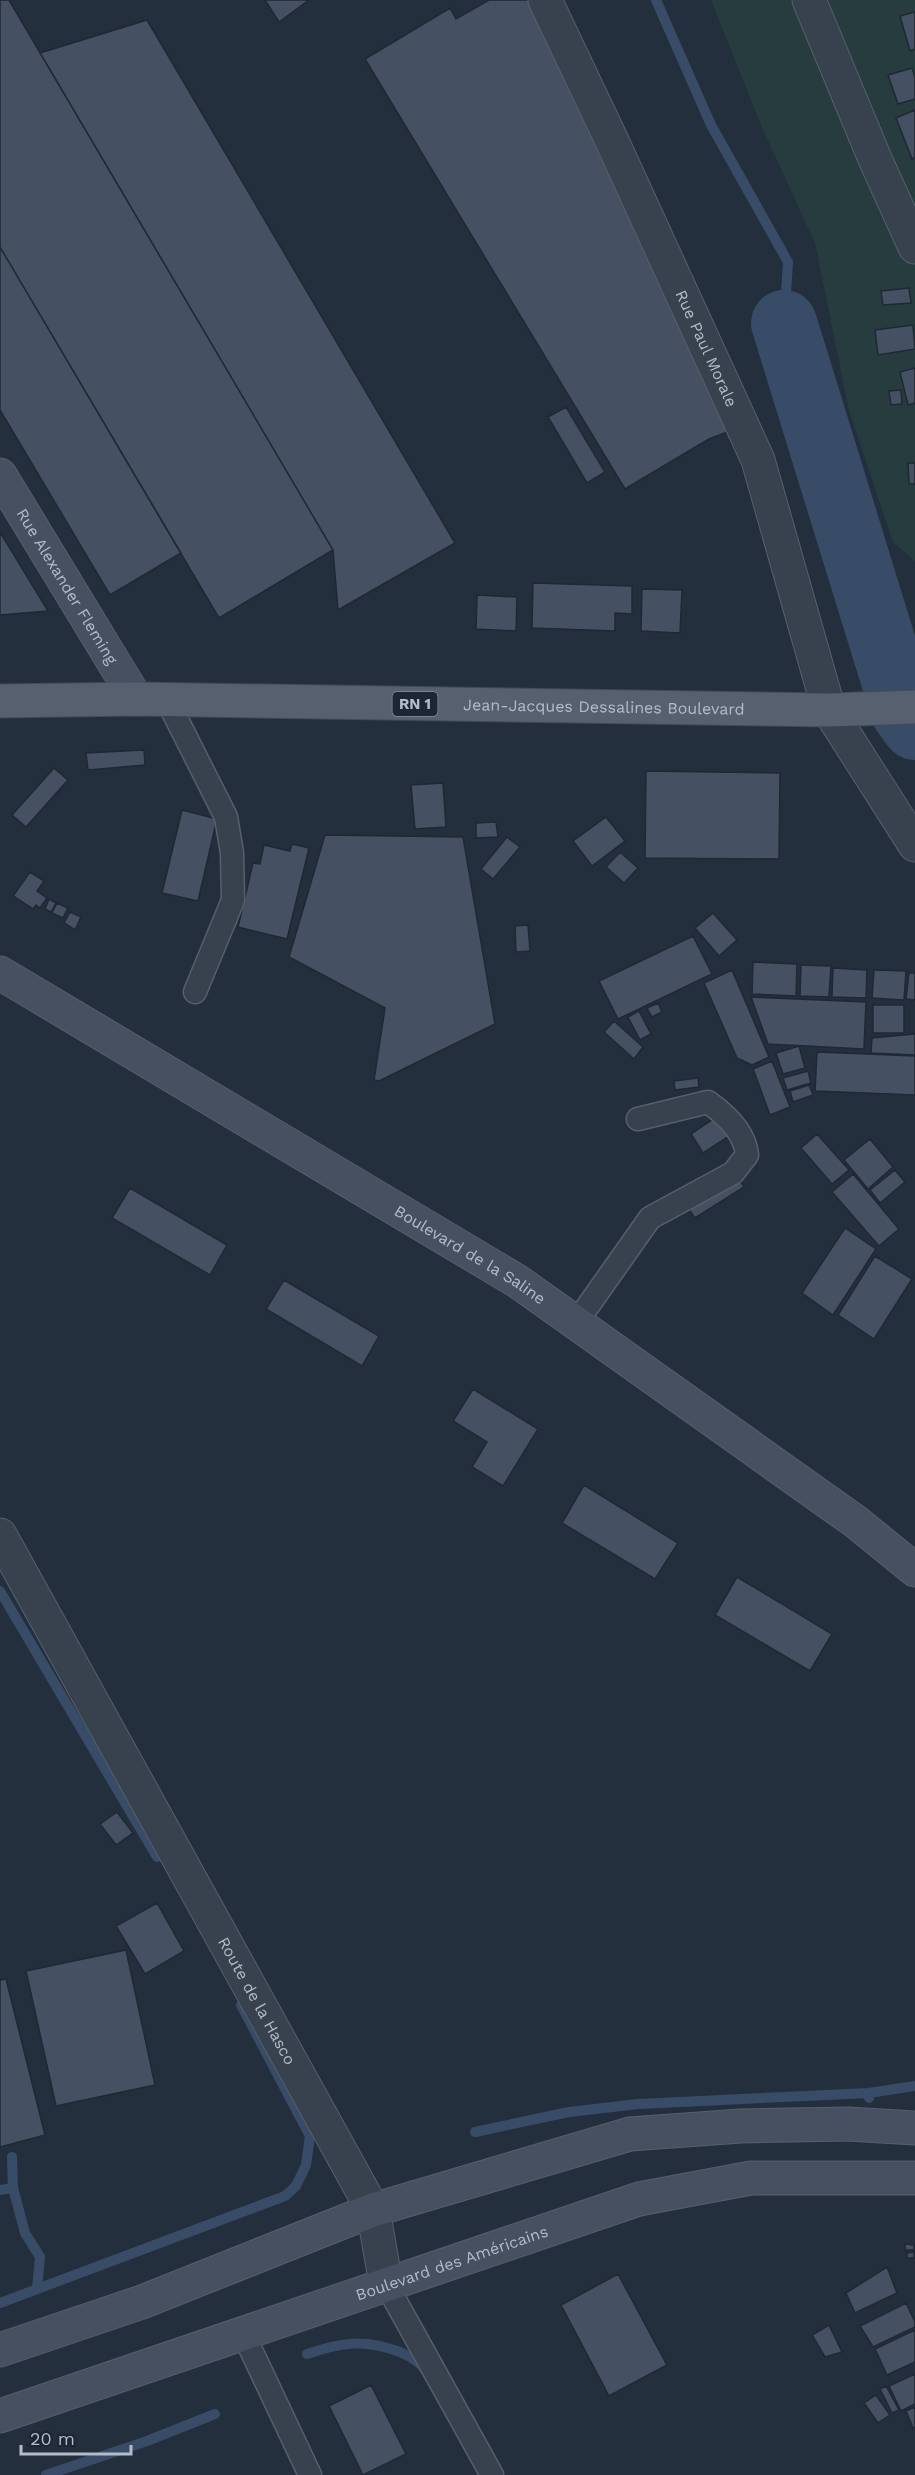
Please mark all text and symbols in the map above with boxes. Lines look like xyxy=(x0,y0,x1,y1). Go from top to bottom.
street label: Rue Paul Morale xyxy=(671,287,741,410)
street label: Rue Alexander Fleming xyxy=(12,505,122,668)
road number: RN 1 xyxy=(392,692,438,716)
street label: Jean-Jacques Dessalines Boulevard xyxy=(463,695,745,719)
street label: Boulevard de la Saline xyxy=(391,1201,549,1308)
street label: Route de la Hasco xyxy=(214,1934,300,2068)
street label: Boulevard des Américains xyxy=(353,2222,550,2305)
scale bar xyxy=(21,2418,130,2456)
text: 20 m xyxy=(30,2428,75,2449)

